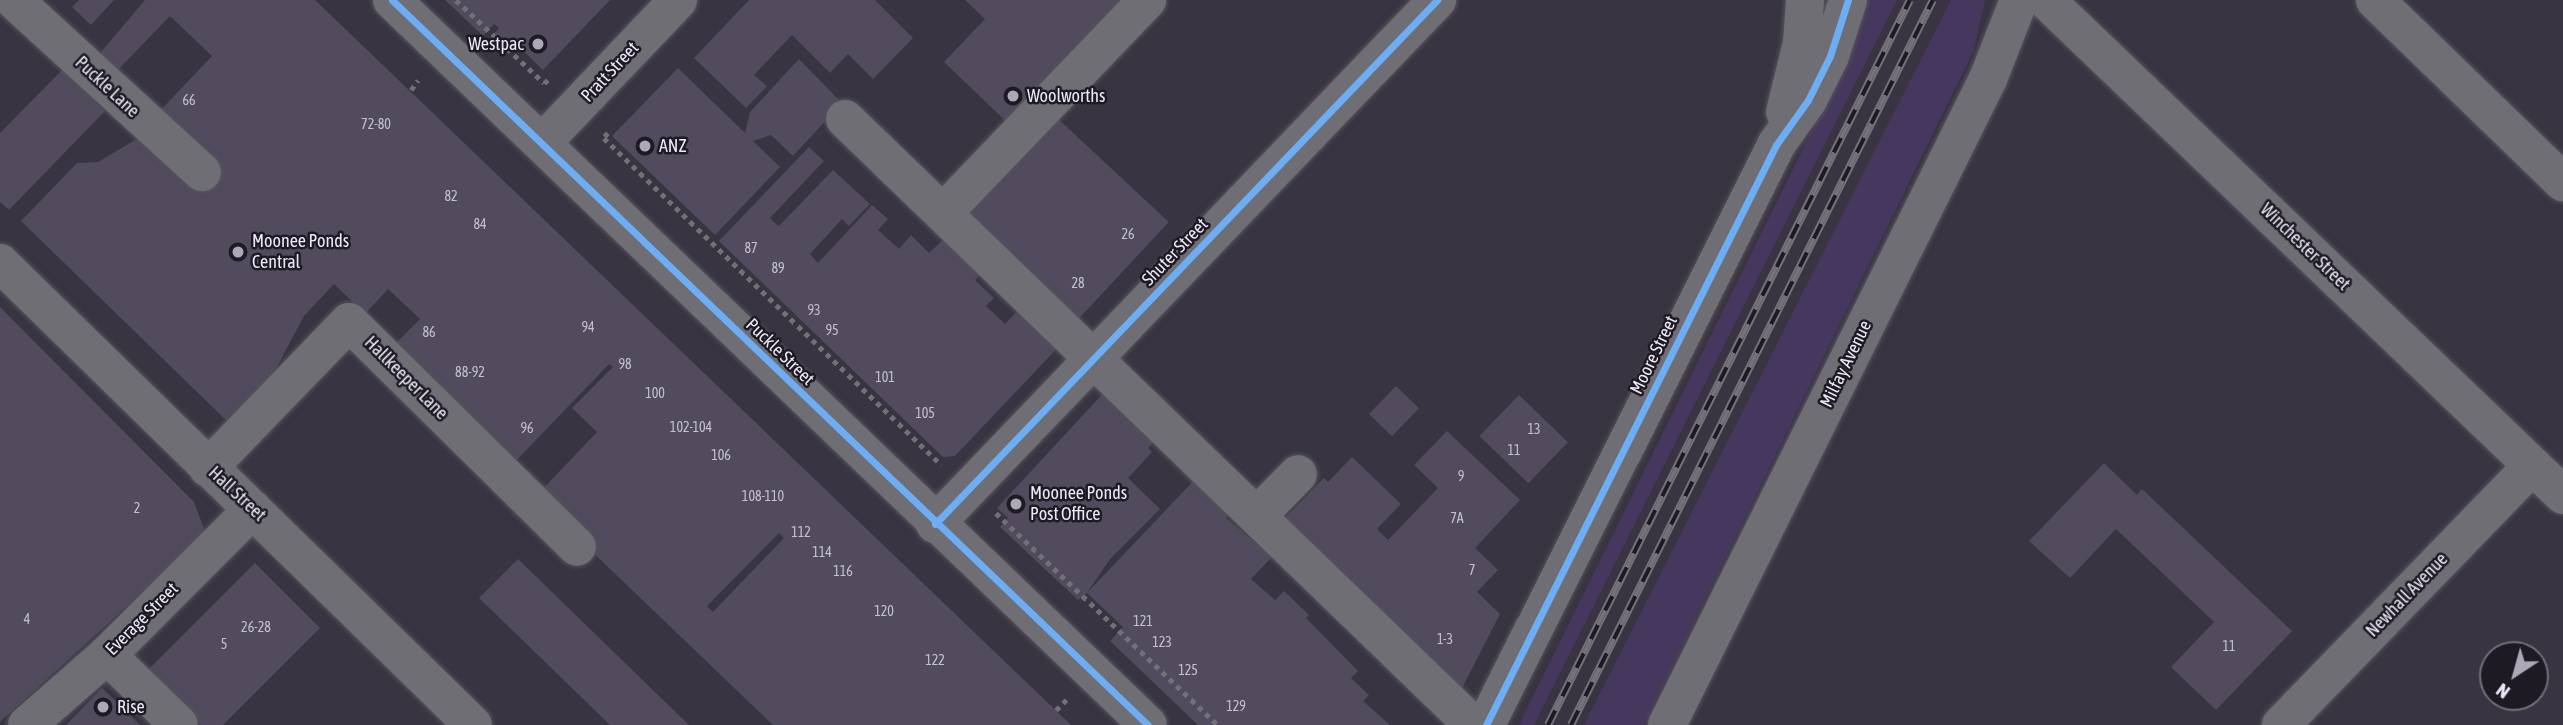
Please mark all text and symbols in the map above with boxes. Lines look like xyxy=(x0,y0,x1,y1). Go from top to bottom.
place label: Westpac xyxy=(468,33,524,55)
marker: Westpac xyxy=(530,36,546,52)
street label: Pratt Street xyxy=(577,37,643,107)
street label: Puckle Lane xyxy=(71,52,143,122)
place label: Woolworths xyxy=(1027,85,1105,107)
marker: Woolworths xyxy=(1005,88,1021,104)
house number: 66 xyxy=(182,92,196,108)
house number: 72-80 xyxy=(361,116,391,132)
place label: ANZ xyxy=(659,135,687,157)
marker: ANZ xyxy=(637,138,653,154)
house number: 82 xyxy=(444,188,458,204)
street label: Winchester Street xyxy=(2256,199,2354,295)
street label: Shuter Street xyxy=(1138,214,1212,290)
house number: 84 xyxy=(473,216,487,232)
house number: 26 xyxy=(1121,226,1135,242)
place label: Moonee Ponds Central xyxy=(252,231,349,274)
house number: 87 xyxy=(744,240,758,256)
marker: Moonee Ponds Central xyxy=(230,244,246,260)
house number: 89 xyxy=(771,260,785,276)
house number: 28 xyxy=(1071,275,1085,291)
house number: 93 xyxy=(807,302,821,318)
street label: Moore Street xyxy=(1626,312,1682,398)
street label: Puckle Street xyxy=(741,314,819,390)
street label: Milfay Avenue xyxy=(1816,317,1876,411)
house number: 94 xyxy=(581,319,595,335)
house number: 95 xyxy=(825,322,839,338)
house number: 86 xyxy=(422,324,436,340)
street label: Hallkeeper Lane xyxy=(360,332,452,424)
house number: 98 xyxy=(618,356,632,372)
house number: 88-92 xyxy=(455,364,485,380)
house number: 101 xyxy=(875,369,895,385)
house number: 100 xyxy=(645,385,665,401)
house number: 105 xyxy=(915,405,935,421)
house number: 102-104 xyxy=(670,419,712,435)
house number: 96 xyxy=(520,420,534,436)
house number: 13 xyxy=(1527,421,1541,437)
house number: 11 xyxy=(1507,442,1521,458)
house number: 106 xyxy=(711,447,731,463)
street label: Hall Street xyxy=(204,462,270,526)
house number: 9 xyxy=(1458,468,1464,484)
place label: Moonee Ponds Post Office xyxy=(1030,483,1127,526)
house number: 108-110 xyxy=(742,488,784,504)
marker: Moonee Ponds Post Office xyxy=(1008,496,1024,512)
house number: 2 xyxy=(134,500,140,516)
house number: 7A xyxy=(1450,510,1464,526)
house number: 112 xyxy=(791,524,811,540)
house number: 114 xyxy=(812,544,832,560)
street label: Newhall Avenue xyxy=(2362,549,2452,641)
house number: 7 xyxy=(1469,562,1475,578)
house number: 116 xyxy=(833,563,853,579)
street label: Everage Street xyxy=(101,578,183,660)
house number: 120 xyxy=(874,603,894,619)
house number: 4 xyxy=(24,611,30,627)
house number: 121 xyxy=(1133,613,1153,629)
house number: 26-28 xyxy=(241,619,271,635)
house number: 1-3 xyxy=(1437,631,1453,647)
house number: 123 xyxy=(1152,634,1172,650)
house number: 5 xyxy=(221,636,227,652)
house number: 11 xyxy=(2222,638,2236,654)
north arrow xyxy=(2479,641,2549,711)
house number: 122 xyxy=(925,652,945,668)
house number: 125 xyxy=(1178,662,1198,678)
text: N xyxy=(2492,679,2514,704)
place label: Rise xyxy=(117,696,145,718)
house number: 129 xyxy=(1226,698,1246,714)
marker: Rise xyxy=(95,699,111,715)

